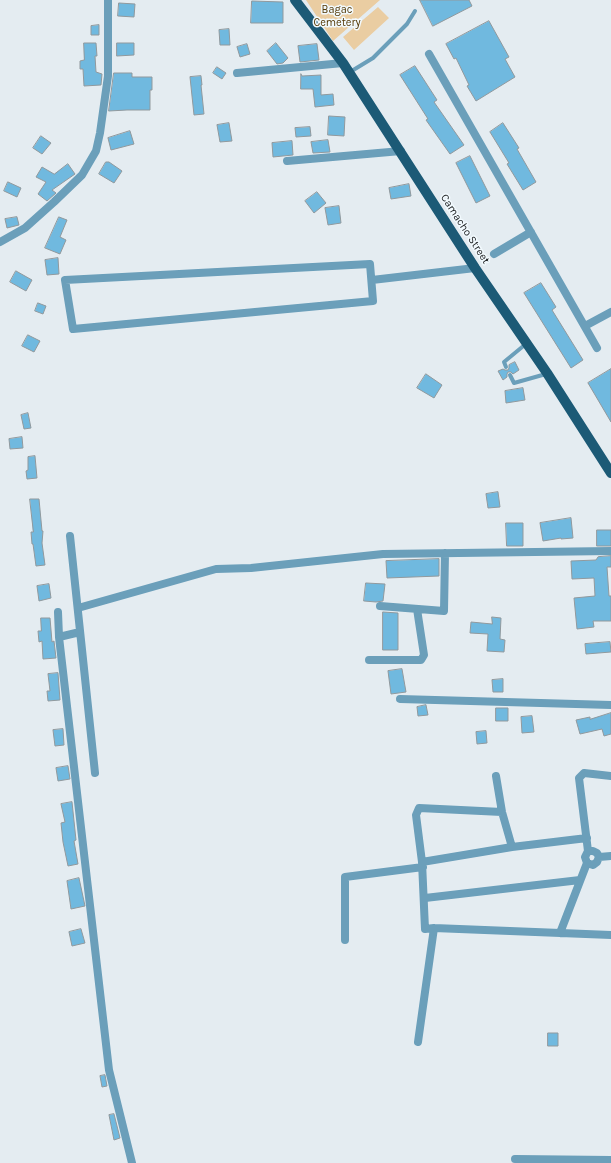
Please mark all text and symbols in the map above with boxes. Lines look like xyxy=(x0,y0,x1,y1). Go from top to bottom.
park label: Bagac Cemetery xyxy=(313,3,361,29)
street label: Camacho Street xyxy=(438,192,492,266)

